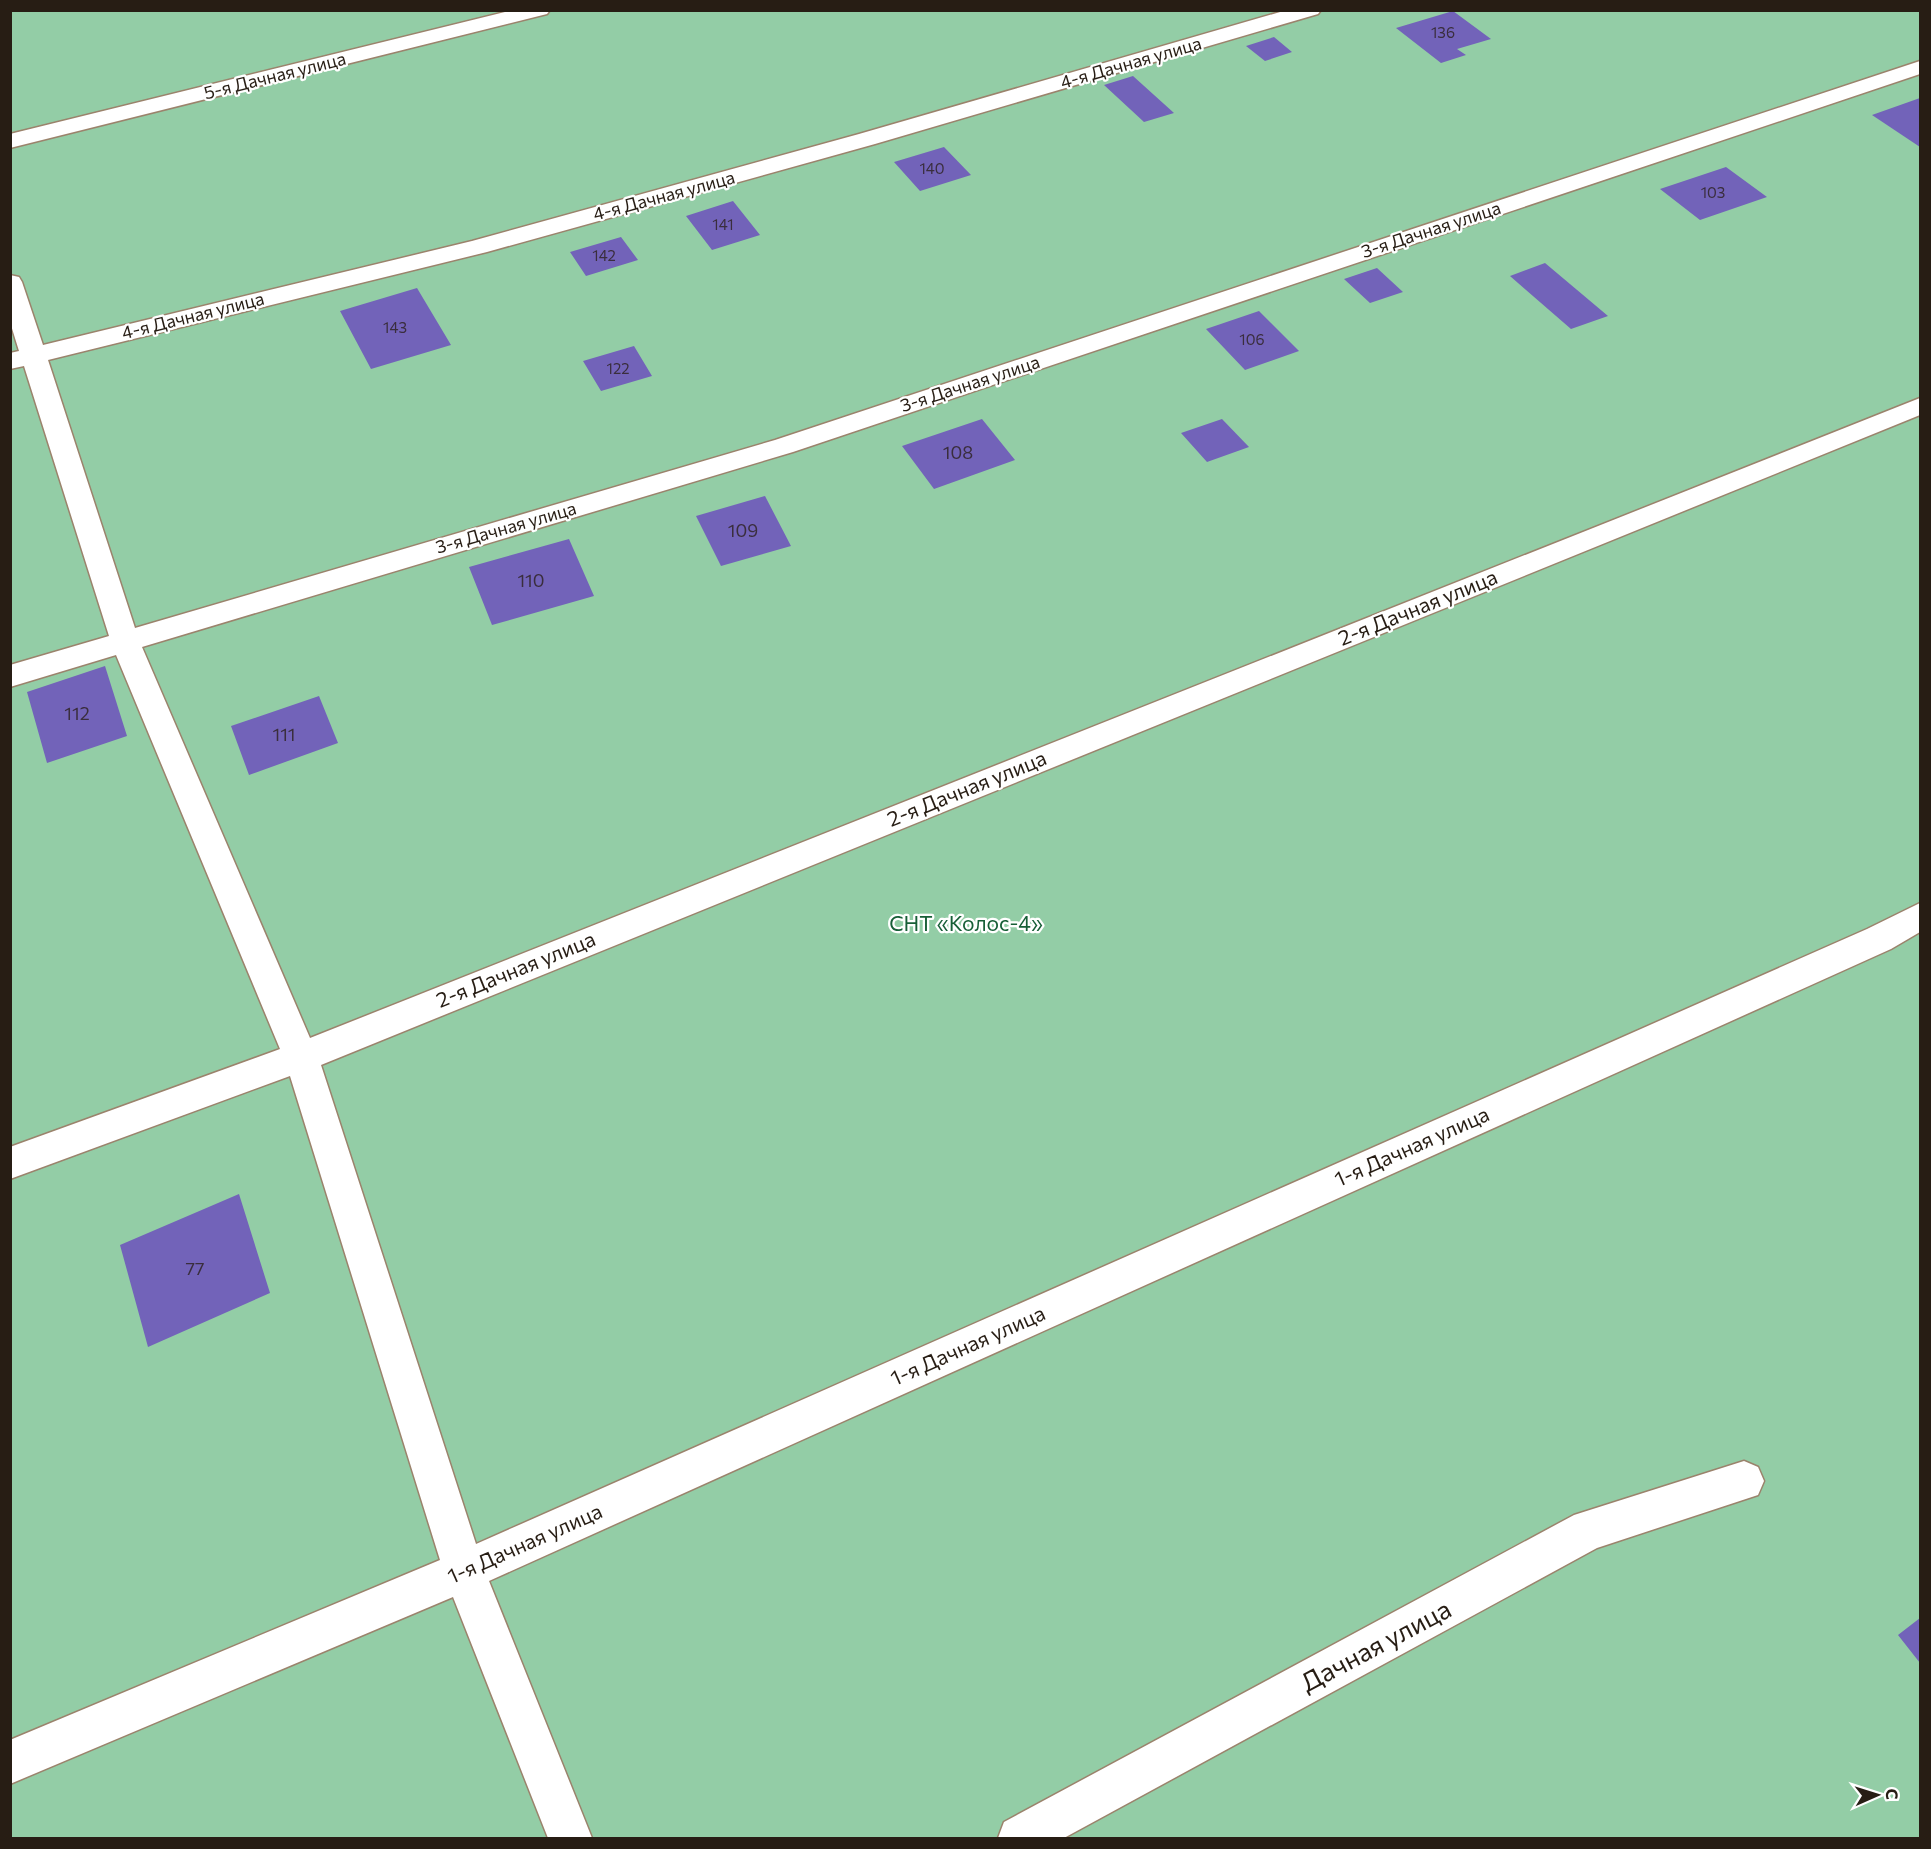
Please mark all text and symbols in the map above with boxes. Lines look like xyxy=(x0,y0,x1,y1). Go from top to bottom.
house number: 136 xyxy=(1431,23,1455,41)
street label: 4-я Дачная улица xyxy=(1058,31,1204,93)
street label: 5-я Дачная улица xyxy=(201,47,348,103)
house number: 140 xyxy=(919,159,945,177)
street label: 4-я Дачная улица xyxy=(590,166,737,225)
house number: 103 xyxy=(1701,183,1725,201)
street label: 3-я Дачная улица xyxy=(1358,196,1503,262)
house number: 141 xyxy=(712,215,734,233)
house number: 142 xyxy=(592,246,616,264)
street label: 4-я Дачная улица xyxy=(119,287,266,343)
house number: 143 xyxy=(383,318,407,336)
house number: 106 xyxy=(1239,330,1265,348)
street label: 3-я Дачная улица xyxy=(897,350,1042,416)
house number: 122 xyxy=(606,359,630,377)
house number: 108 xyxy=(943,441,973,463)
street label: 3-я Дачная улица xyxy=(433,496,579,558)
house number: 109 xyxy=(728,519,758,541)
street label: 2-я Дачная улица xyxy=(1334,563,1501,650)
house number: 110 xyxy=(517,569,545,591)
house number: 112 xyxy=(64,702,90,724)
house number: 111 xyxy=(272,723,296,745)
street label: 2-я Дачная улица xyxy=(883,744,1050,831)
park label: СНТ «Колос-4» xyxy=(889,910,1043,935)
street label: 2-я Дачная улица xyxy=(432,925,599,1012)
street label: 1-я Дачная улица xyxy=(1330,1100,1493,1191)
house number: 77 xyxy=(185,1257,205,1279)
street label: 1-я Дачная улица xyxy=(886,1299,1049,1390)
street label: 1-я Дачная улица xyxy=(443,1497,606,1588)
street label: Дачная улица xyxy=(1295,1592,1456,1697)
north arrow xyxy=(1847,1765,1907,1825)
text: С xyxy=(1883,1788,1902,1800)

